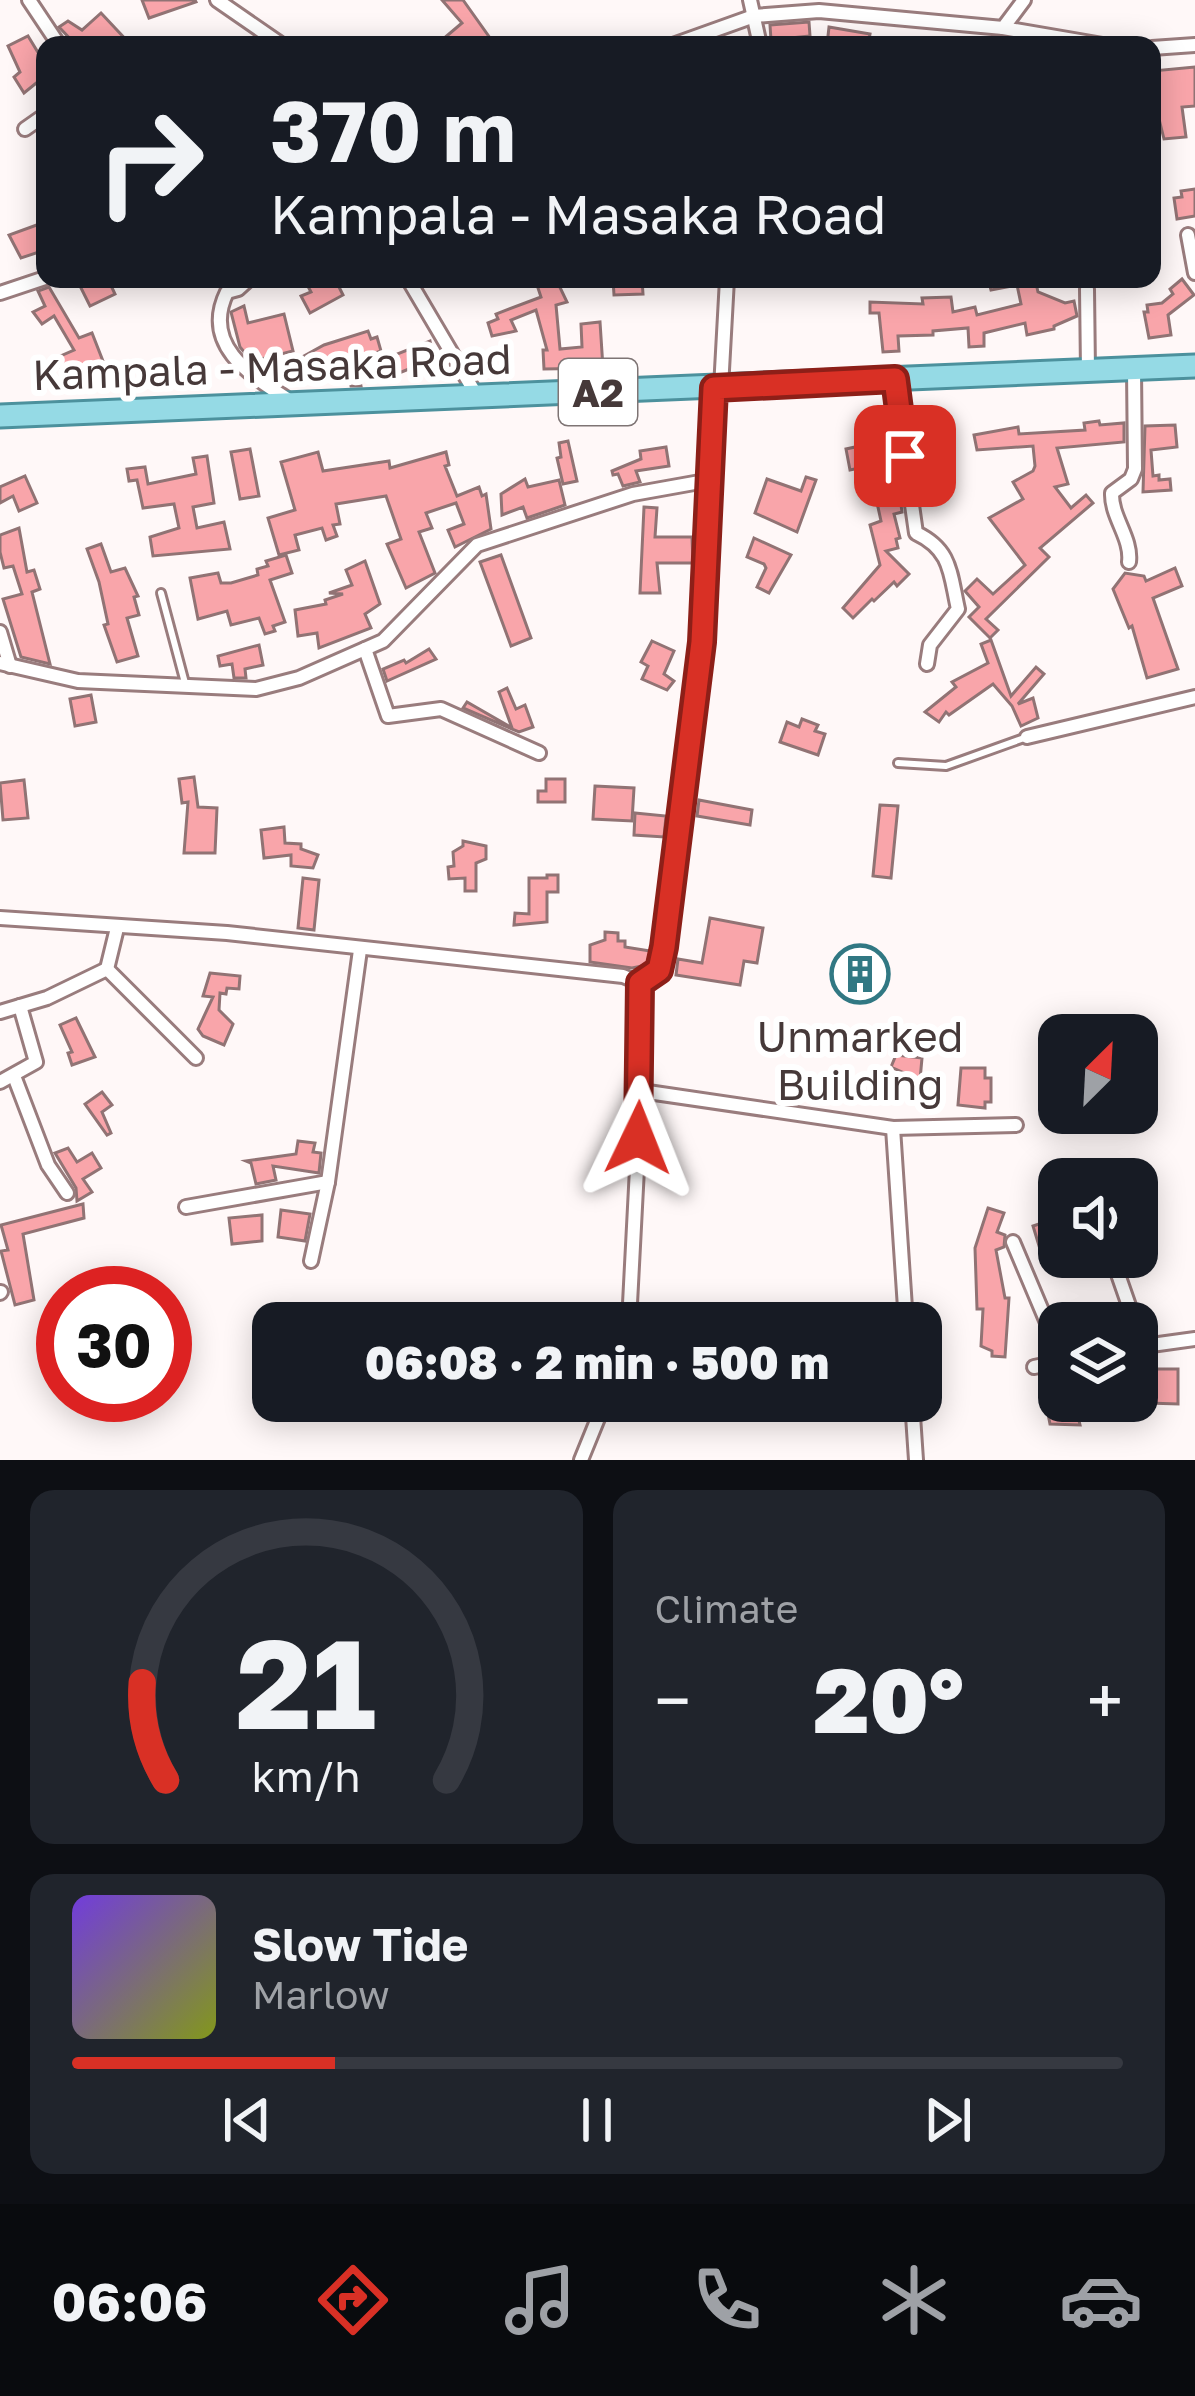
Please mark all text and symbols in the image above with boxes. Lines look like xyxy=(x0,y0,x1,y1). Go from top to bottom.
text: 370 m xyxy=(270,80,516,180)
icon: right xyxy=(72,84,228,240)
text: Kampala - Masaka Road xyxy=(270,181,886,246)
street label: Kampala - Masaka Road xyxy=(32,333,512,399)
road number: A2 xyxy=(559,359,637,425)
pin xyxy=(854,405,956,507)
icon: arrive xyxy=(872,423,938,489)
building icon: Unmarked Building xyxy=(829,943,891,1005)
place label: Unmarked Building xyxy=(757,1011,963,1109)
north arrow xyxy=(1038,1014,1158,1134)
map controls xyxy=(1038,1014,1158,1422)
position arrow xyxy=(575,1075,701,1201)
button: sound xyxy=(1038,1158,1158,1278)
speed limit sign: 30 xyxy=(36,1266,192,1422)
button: layers xyxy=(1038,1302,1158,1422)
text: 06:08 · 2 min · 500 m xyxy=(365,1335,829,1389)
text: Climate xyxy=(655,1585,798,1632)
text: 21 xyxy=(236,1607,376,1756)
text: 20° xyxy=(814,1645,964,1753)
text: − xyxy=(655,1660,691,1740)
text: + xyxy=(1087,1660,1123,1740)
text: km/h xyxy=(252,1750,361,1801)
text: Slow Tide xyxy=(252,1917,468,1971)
text: Marlow xyxy=(252,1971,389,2018)
icon: previous xyxy=(214,2087,280,2153)
icon: pause xyxy=(564,2087,630,2153)
icon: next xyxy=(915,2087,981,2153)
icon: directions xyxy=(311,2258,395,2342)
icon: music xyxy=(498,2258,582,2342)
icon: phone xyxy=(685,2258,769,2342)
icon: climate xyxy=(872,2258,956,2342)
icon: car xyxy=(1059,2258,1143,2342)
text: 06:06 xyxy=(52,2268,208,2333)

